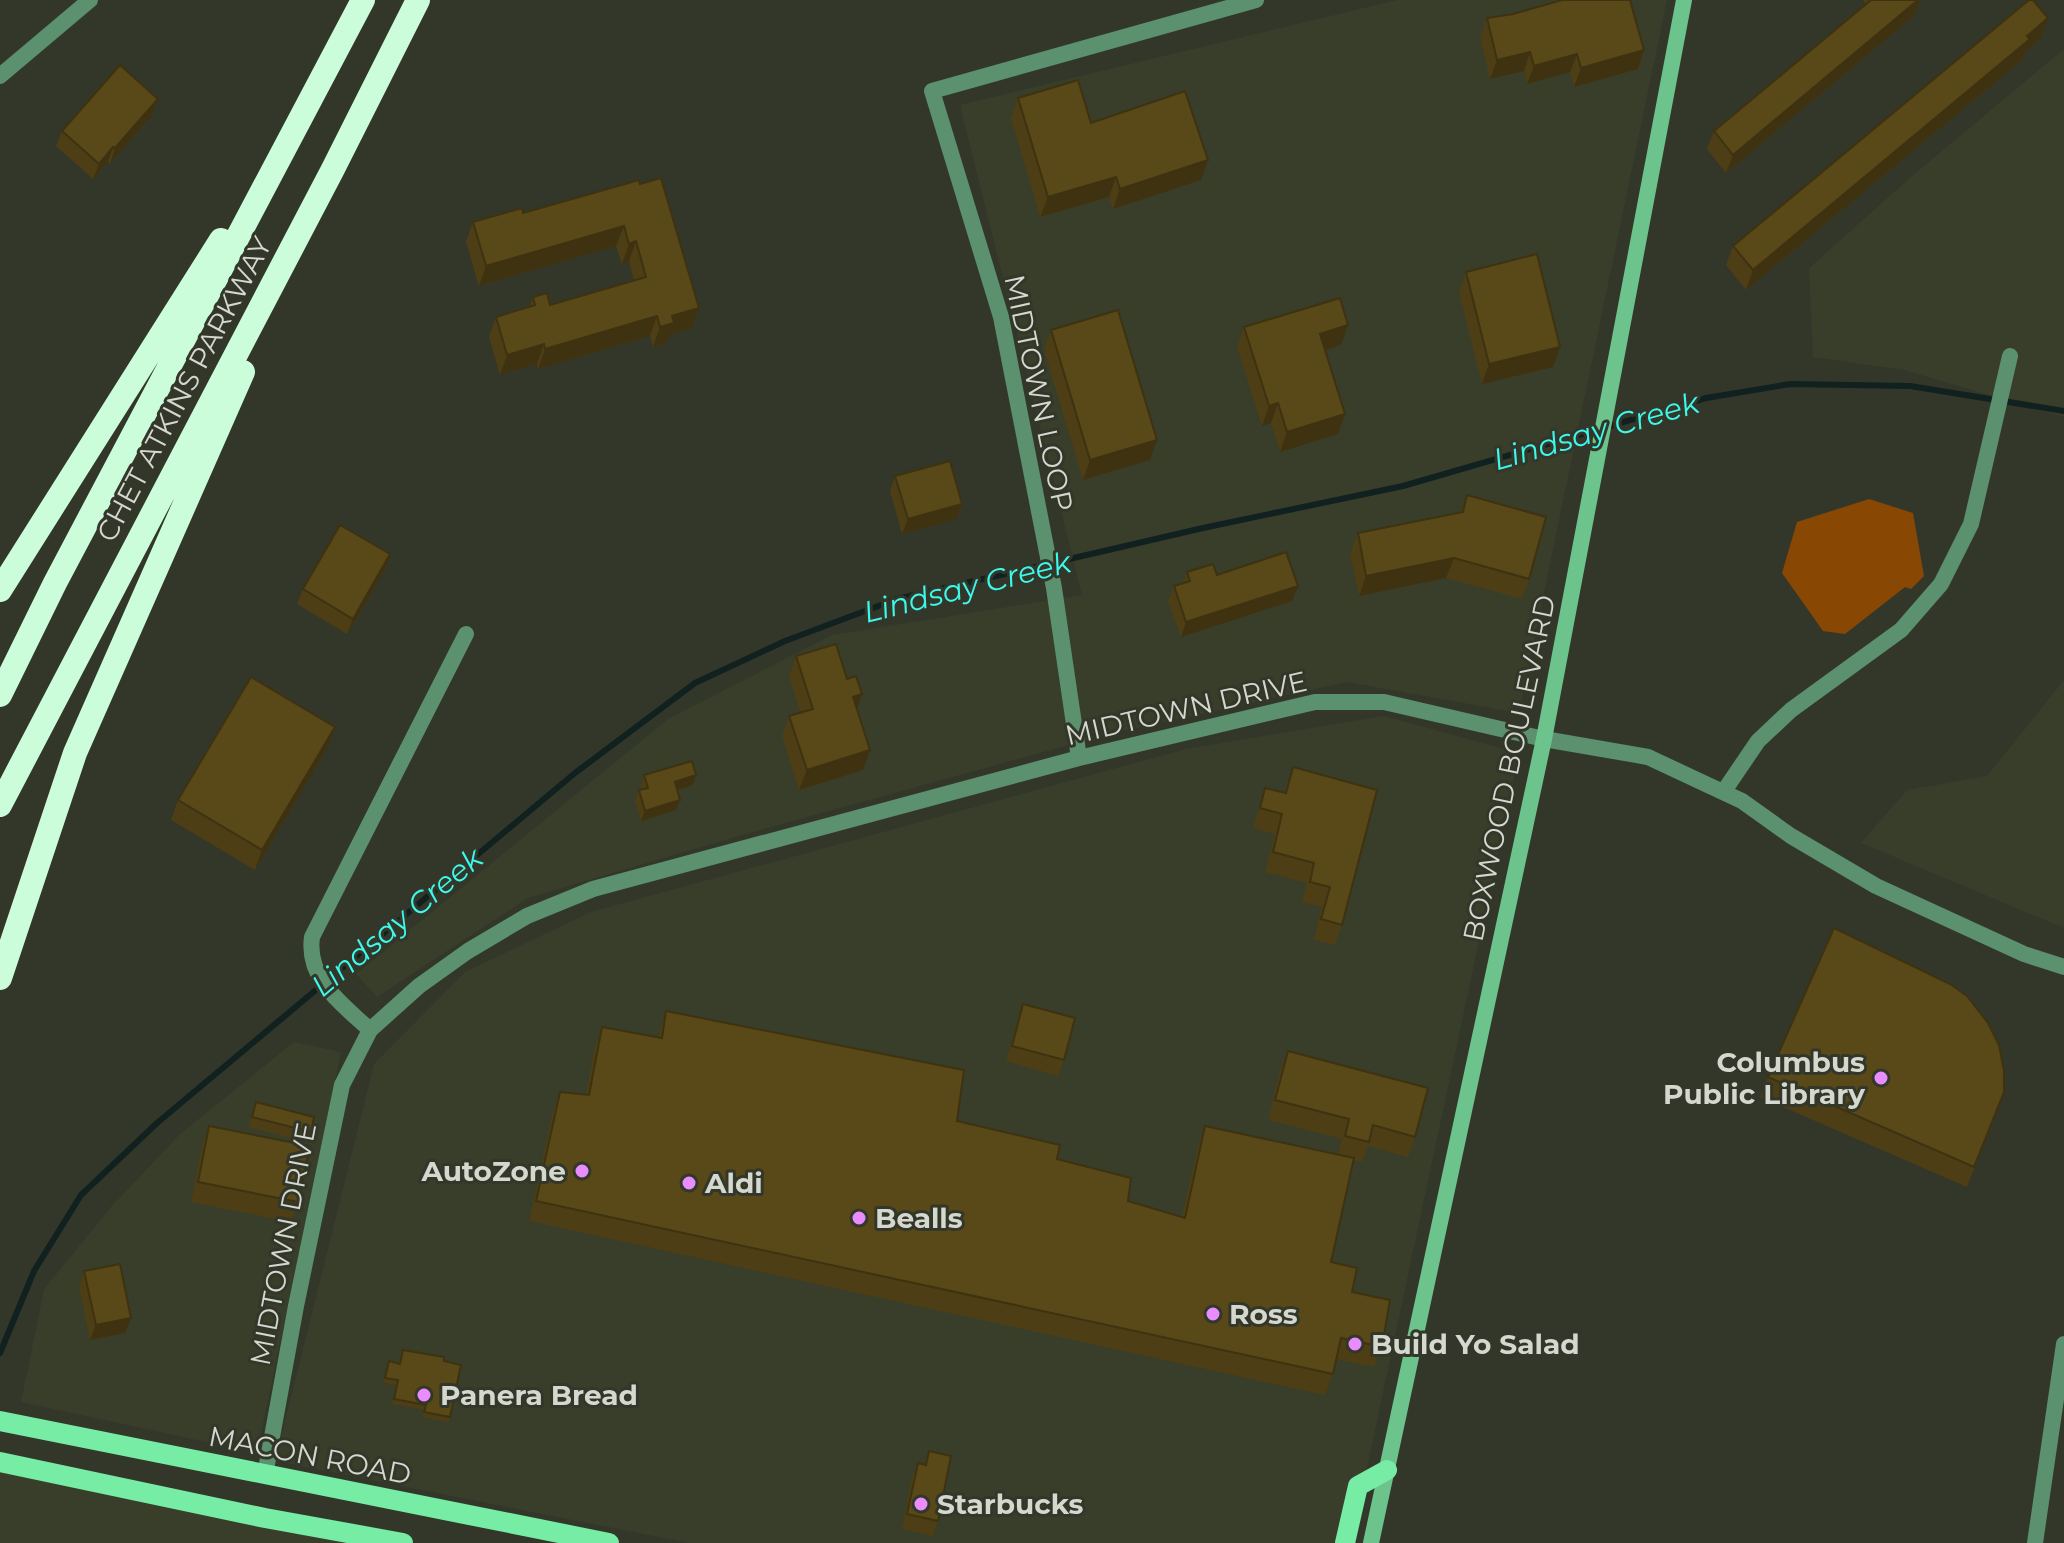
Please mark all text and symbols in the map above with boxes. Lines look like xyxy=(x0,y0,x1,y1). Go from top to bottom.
street label: CHET ATKINS PARKWAY xyxy=(89,231,279,547)
street label: MIDTOWN LOOP xyxy=(997,272,1081,514)
water label: Lindsay Creek xyxy=(1489,384,1704,478)
water label: Lindsay Creek xyxy=(859,543,1076,631)
street label: BOXWOOD BOULEVARD xyxy=(1456,592,1562,944)
street label: MIDTOWN DRIVE xyxy=(1062,664,1310,752)
water label: Lindsay Creek xyxy=(304,839,491,1005)
place label: Columbus Public Library xyxy=(1663,1045,1865,1111)
marker: Columbus Public Library xyxy=(1872,1069,1890,1087)
street label: MIDTOWN DRIVE xyxy=(243,1120,323,1368)
place label: AutoZone xyxy=(420,1154,566,1188)
marker: AutoZone xyxy=(573,1162,591,1180)
place label: Aldi xyxy=(704,1166,763,1200)
marker: Aldi xyxy=(680,1174,698,1192)
place label: Bealls xyxy=(875,1201,963,1235)
marker: Bealls xyxy=(850,1209,868,1227)
place label: Ross xyxy=(1229,1297,1298,1331)
marker: Ross xyxy=(1204,1305,1222,1323)
place label: Build Yo Salad xyxy=(1371,1327,1580,1361)
marker: Build Yo Salad xyxy=(1346,1335,1364,1353)
place label: Panera Bread xyxy=(440,1378,638,1412)
marker: Panera Bread xyxy=(415,1386,433,1404)
street label: MACON ROAD xyxy=(206,1419,414,1491)
place label: Starbucks xyxy=(937,1487,1084,1521)
marker: Starbucks xyxy=(912,1495,930,1513)

